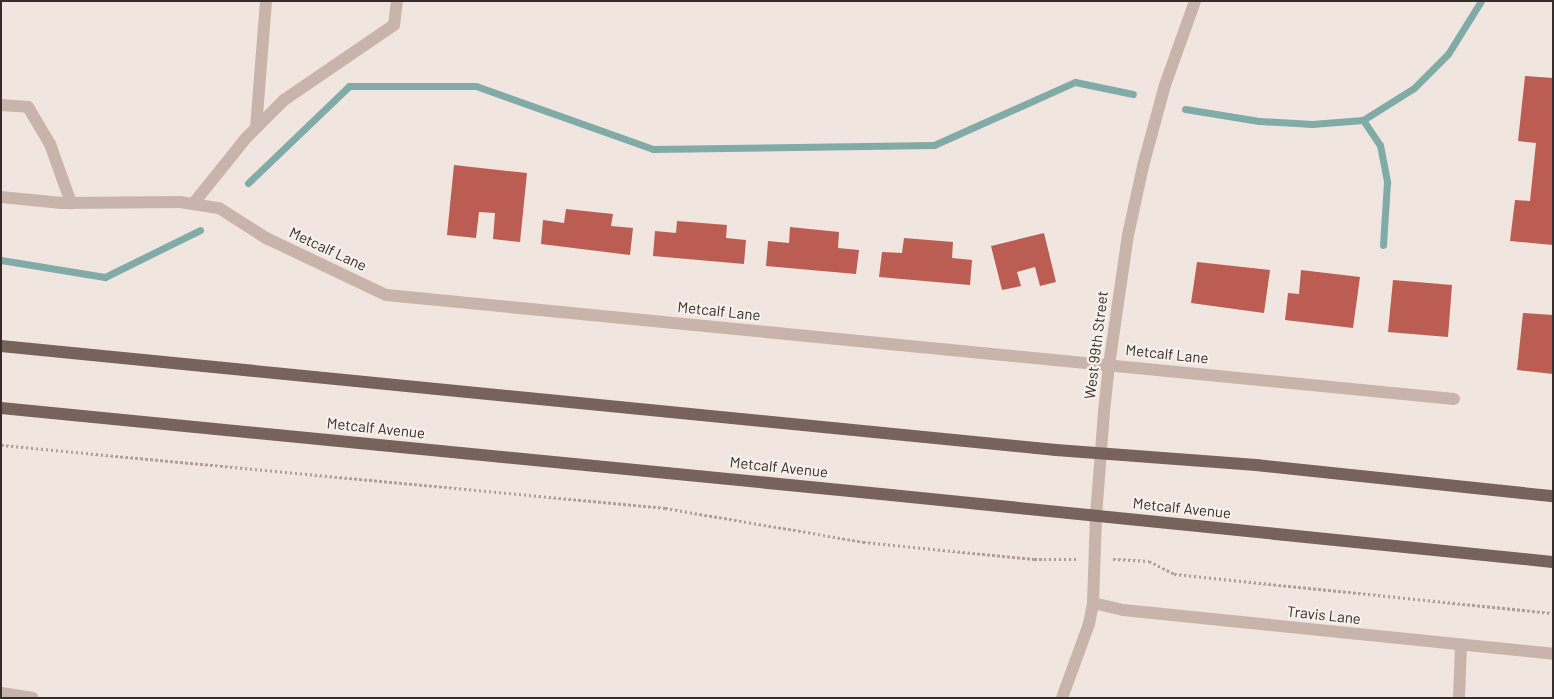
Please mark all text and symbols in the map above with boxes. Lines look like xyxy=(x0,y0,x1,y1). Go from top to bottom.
street label: Metcalf Lane xyxy=(286,223,370,275)
street label: West 99th Street xyxy=(1080,290,1112,400)
street label: Metcalf Lane xyxy=(677,298,761,324)
street label: Metcalf Lane xyxy=(1125,341,1209,367)
street label: Metcalf Avenue xyxy=(326,414,426,442)
street label: Metcalf Avenue xyxy=(729,453,829,481)
street label: Metcalf Avenue xyxy=(1132,494,1232,522)
street label: Travis Lane xyxy=(1286,602,1362,628)

